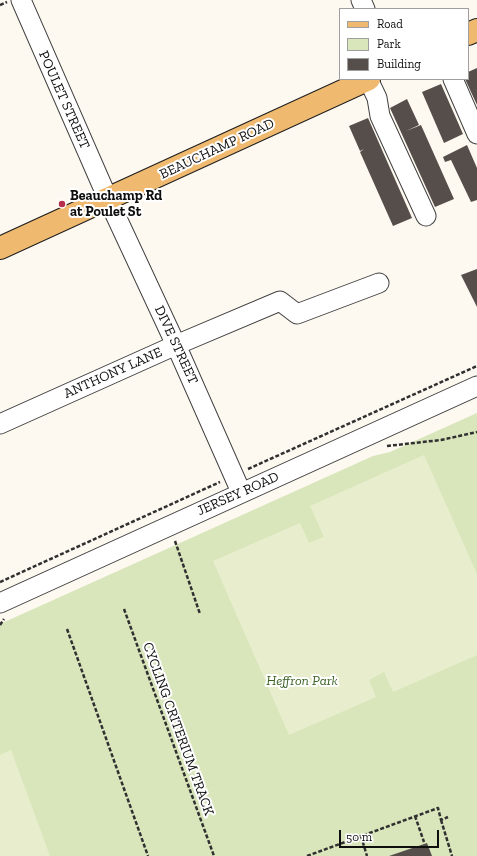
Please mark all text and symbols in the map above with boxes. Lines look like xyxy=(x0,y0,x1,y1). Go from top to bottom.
legend xyxy=(339,8,469,80)
text: Road xyxy=(377,17,403,31)
text: Park xyxy=(377,37,401,51)
street label: POULET STREET xyxy=(35,48,93,152)
text: Building xyxy=(377,57,421,71)
street label: BEAUCHAMP ROAD xyxy=(157,115,277,183)
place label: Beauchamp Rd at Poulet St xyxy=(70,188,162,220)
marker: Beauchamp Rd at Poulet St xyxy=(57,199,67,209)
street label: DIVE STREET xyxy=(151,303,201,387)
street label: ANTHONY LANE xyxy=(61,344,165,402)
street label: JERSEY ROAD xyxy=(194,468,282,520)
street label: CYCLING CRITERIUM TRACK xyxy=(139,640,217,818)
park label: Heffron Park xyxy=(266,673,338,689)
scale bar xyxy=(341,822,441,848)
text: 50 m xyxy=(346,830,372,844)

